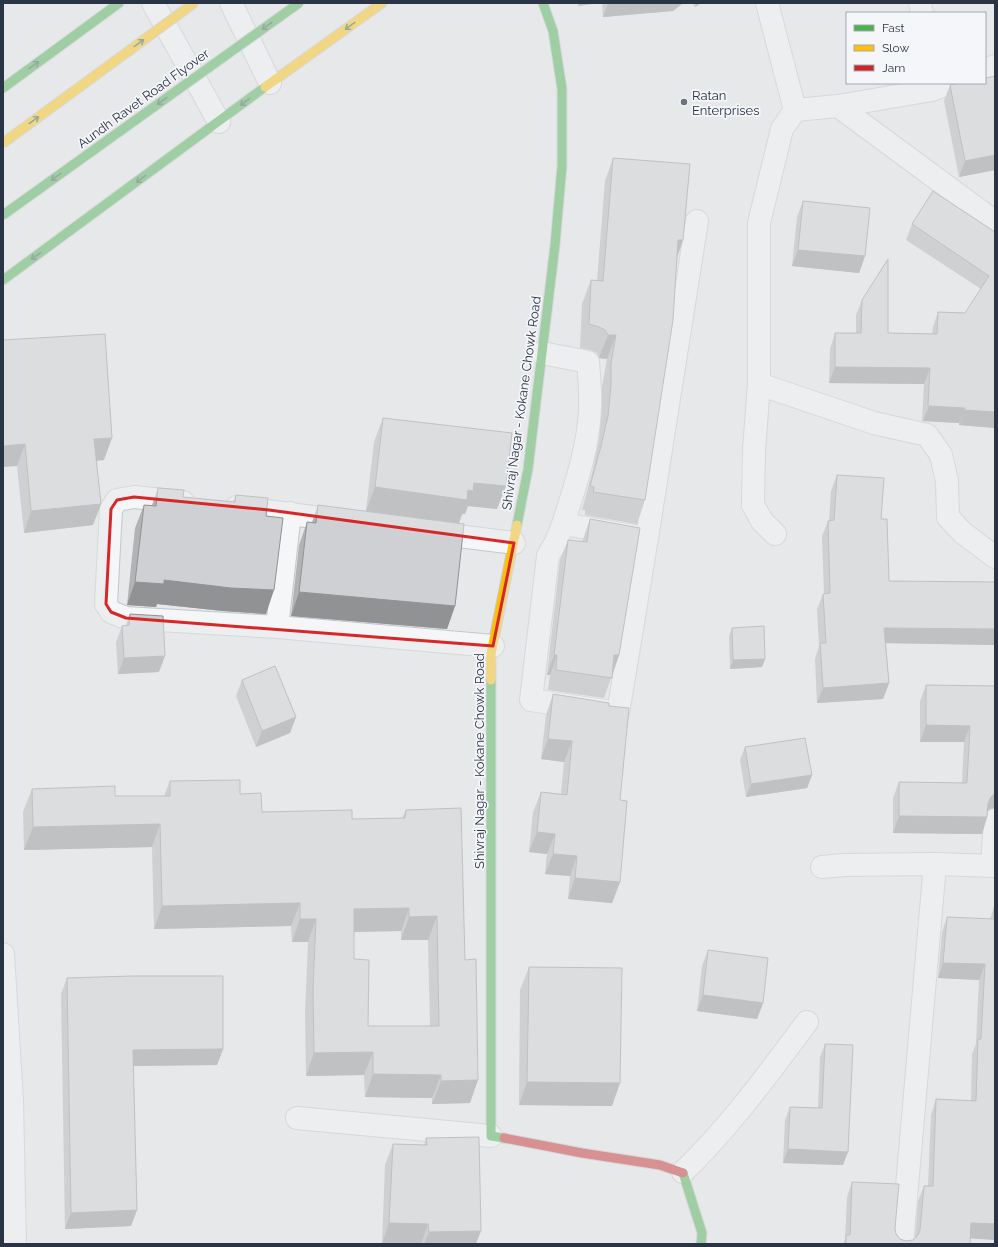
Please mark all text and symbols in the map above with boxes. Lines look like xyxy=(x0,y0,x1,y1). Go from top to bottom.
legend xyxy=(846,12,986,84)
text: Fast xyxy=(882,21,905,35)
one-way arrow xyxy=(262,22,273,30)
one-way arrow xyxy=(345,22,356,30)
one-way arrow xyxy=(134,39,145,47)
text: Slow xyxy=(882,41,909,55)
street label: Aundh Ravet Road Flyover xyxy=(75,45,212,151)
one-way arrow xyxy=(29,61,40,69)
text: Jam xyxy=(882,61,905,75)
place label: Ratan Enterprises xyxy=(692,88,759,118)
one-way arrow xyxy=(156,97,167,105)
marker: Ratan Enterprises xyxy=(679,97,689,107)
one-way arrow xyxy=(240,98,251,106)
one-way arrow xyxy=(29,116,40,124)
one-way arrow xyxy=(51,173,62,181)
one-way arrow xyxy=(135,175,146,183)
one-way arrow xyxy=(30,252,41,260)
street label: Shivraj Nagar - Kokane Chowk Road xyxy=(499,295,544,511)
street label: Shivraj Nagar - Kokane Chowk Road xyxy=(472,653,487,869)

